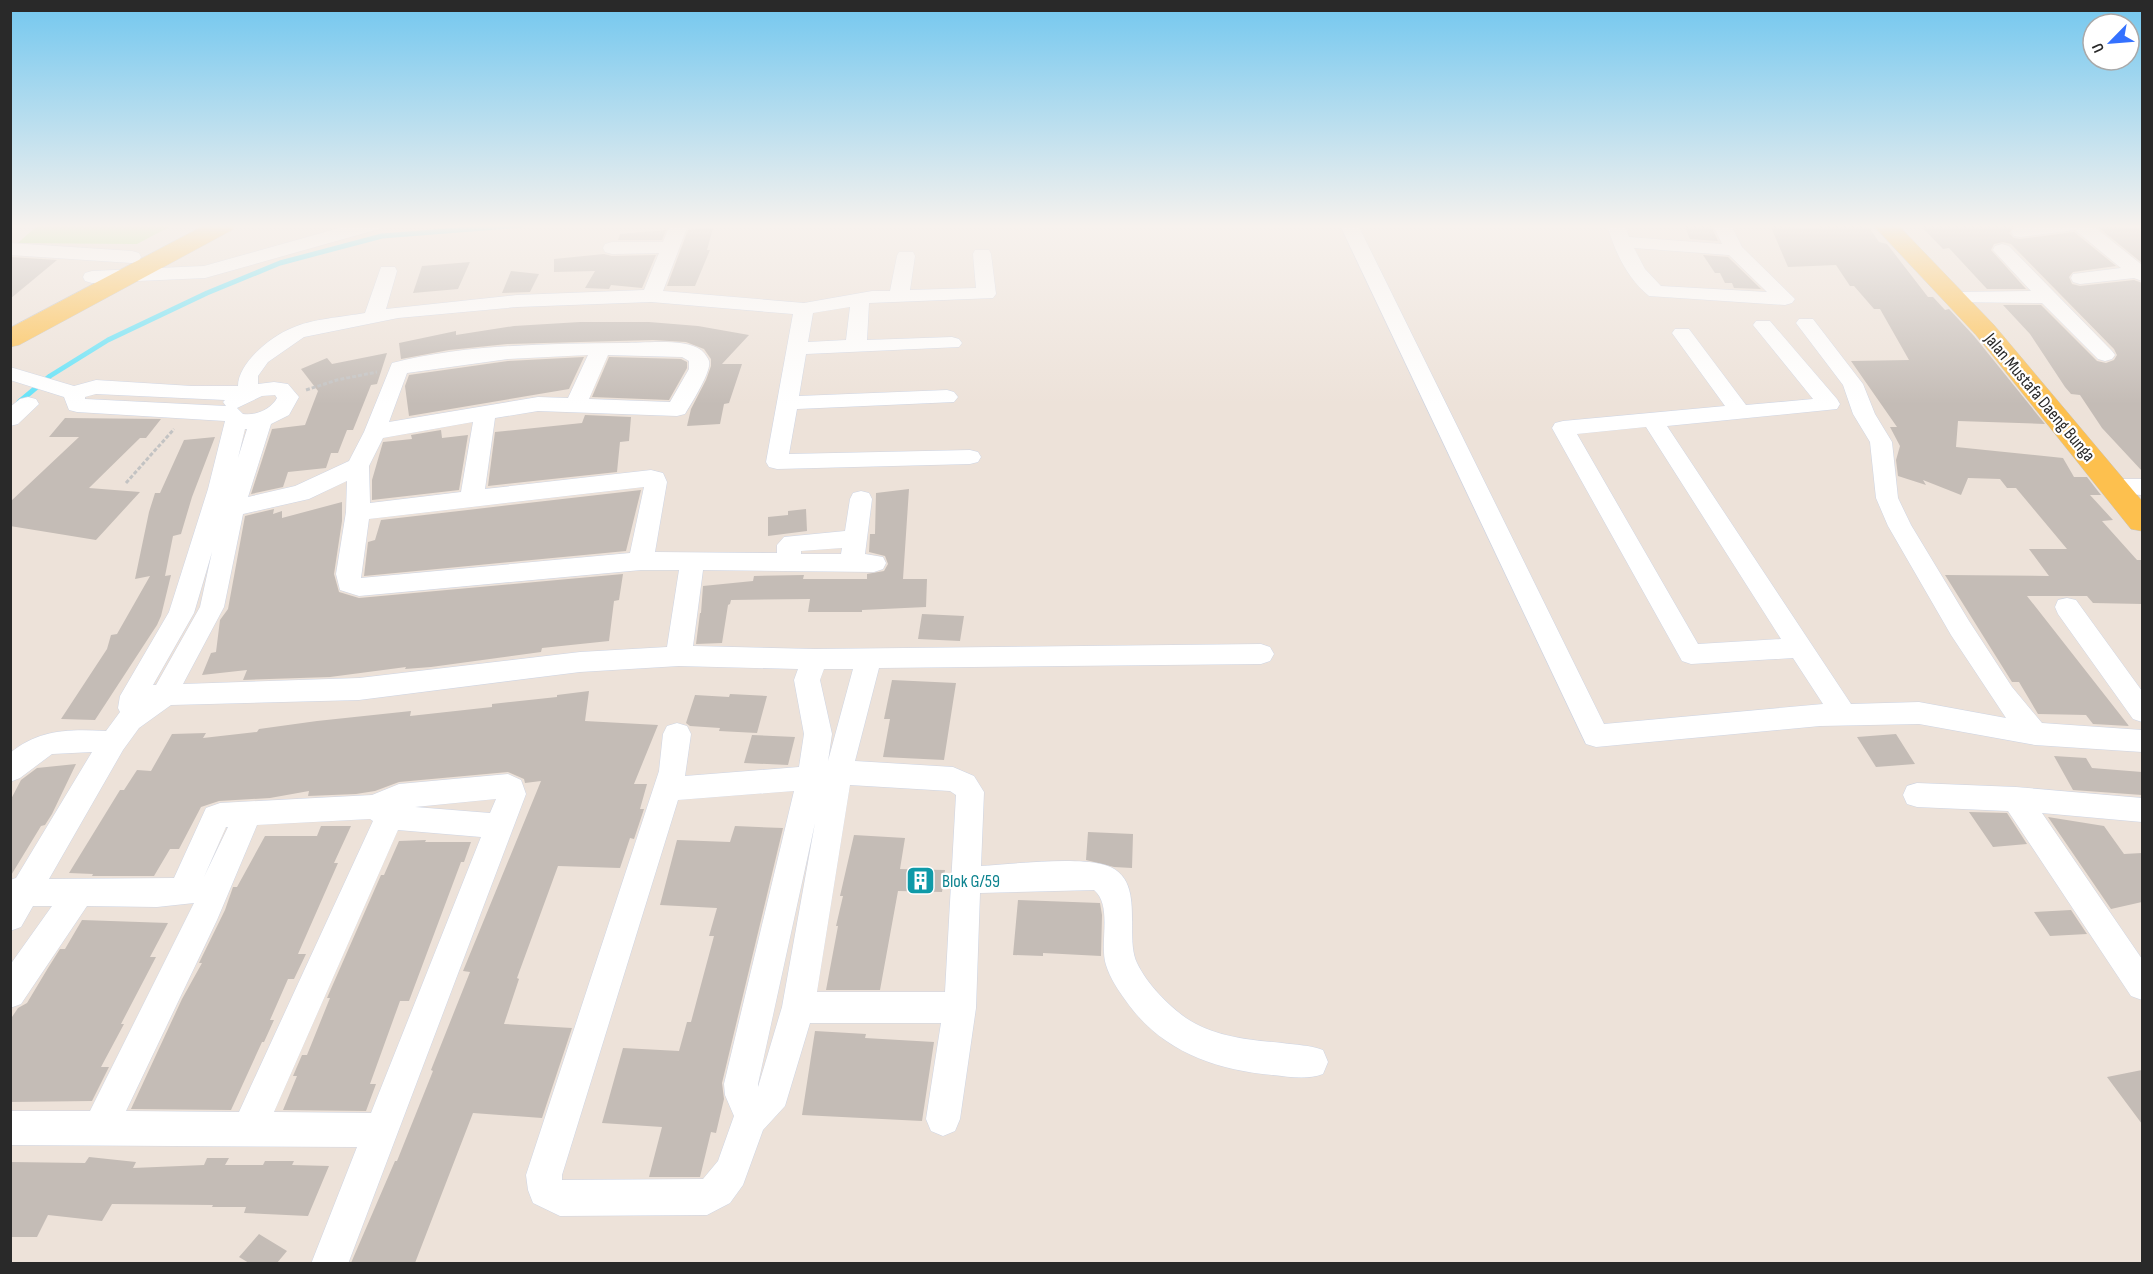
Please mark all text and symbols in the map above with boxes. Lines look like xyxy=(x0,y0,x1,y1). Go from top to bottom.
north arrow xyxy=(2081,12,2141,72)
text: U xyxy=(2088,40,2109,56)
street label: Jalan Mustafa Daeng Bunga xyxy=(1979,328,2099,466)
building icon: Blok G/59 xyxy=(905,865,937,897)
place label: Blok G/59 xyxy=(942,871,1000,892)

